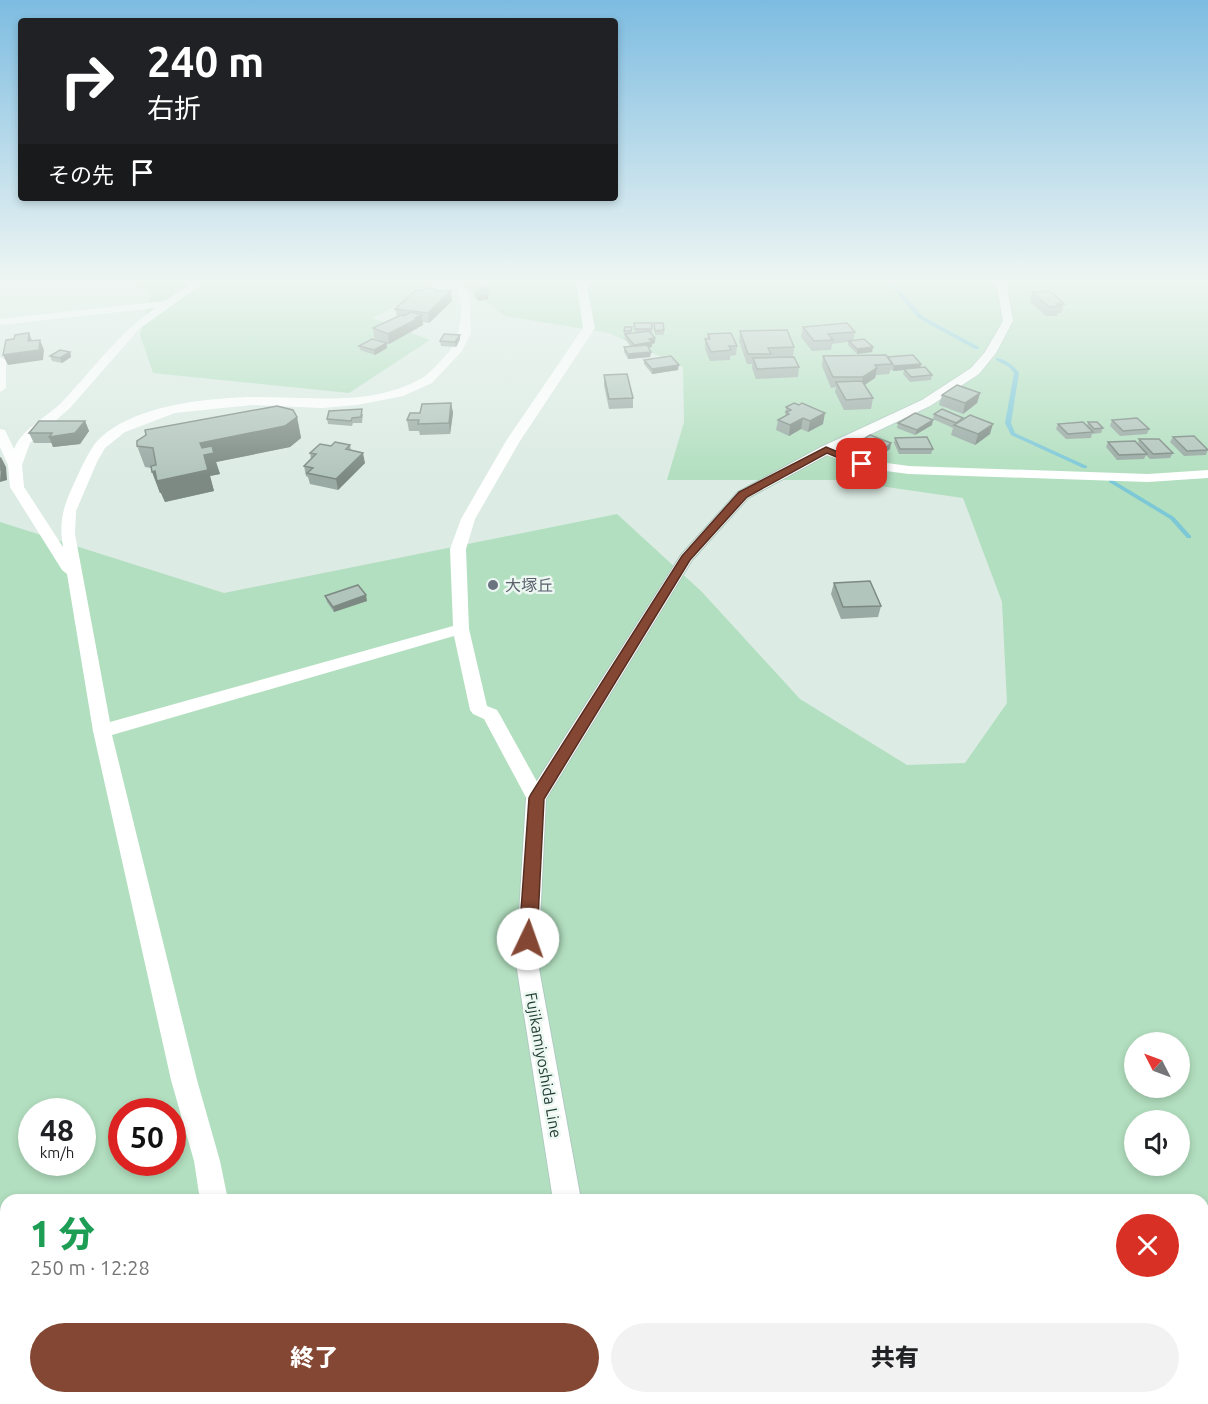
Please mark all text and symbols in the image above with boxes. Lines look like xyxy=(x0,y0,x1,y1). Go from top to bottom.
text: 240 m xyxy=(147,38,264,85)
icon: right xyxy=(48,42,126,120)
text: 右折 xyxy=(147,93,201,123)
icon: arrive xyxy=(126,156,159,189)
text: その先 xyxy=(48,162,114,187)
pin xyxy=(836,438,887,489)
icon: arrive xyxy=(845,447,878,480)
place label: 大塚丘 xyxy=(505,576,553,594)
marker: 大塚丘 xyxy=(486,578,500,592)
position arrow xyxy=(496,907,560,971)
street label: Fujikamiyoshida Line xyxy=(522,991,566,1139)
north arrow xyxy=(1124,1032,1190,1098)
map controls xyxy=(1124,1032,1190,1176)
speed limit sign: 50 xyxy=(108,1098,186,1176)
button: sound xyxy=(1124,1110,1190,1176)
text: 48 xyxy=(40,1113,74,1147)
text: km/h xyxy=(40,1144,74,1161)
text: 1 分 xyxy=(30,1213,95,1254)
button: close xyxy=(1116,1214,1179,1277)
text: 250 m · 12:28 xyxy=(30,1256,150,1279)
button: 終了 xyxy=(30,1323,599,1392)
button: 共有 xyxy=(611,1323,1179,1392)

